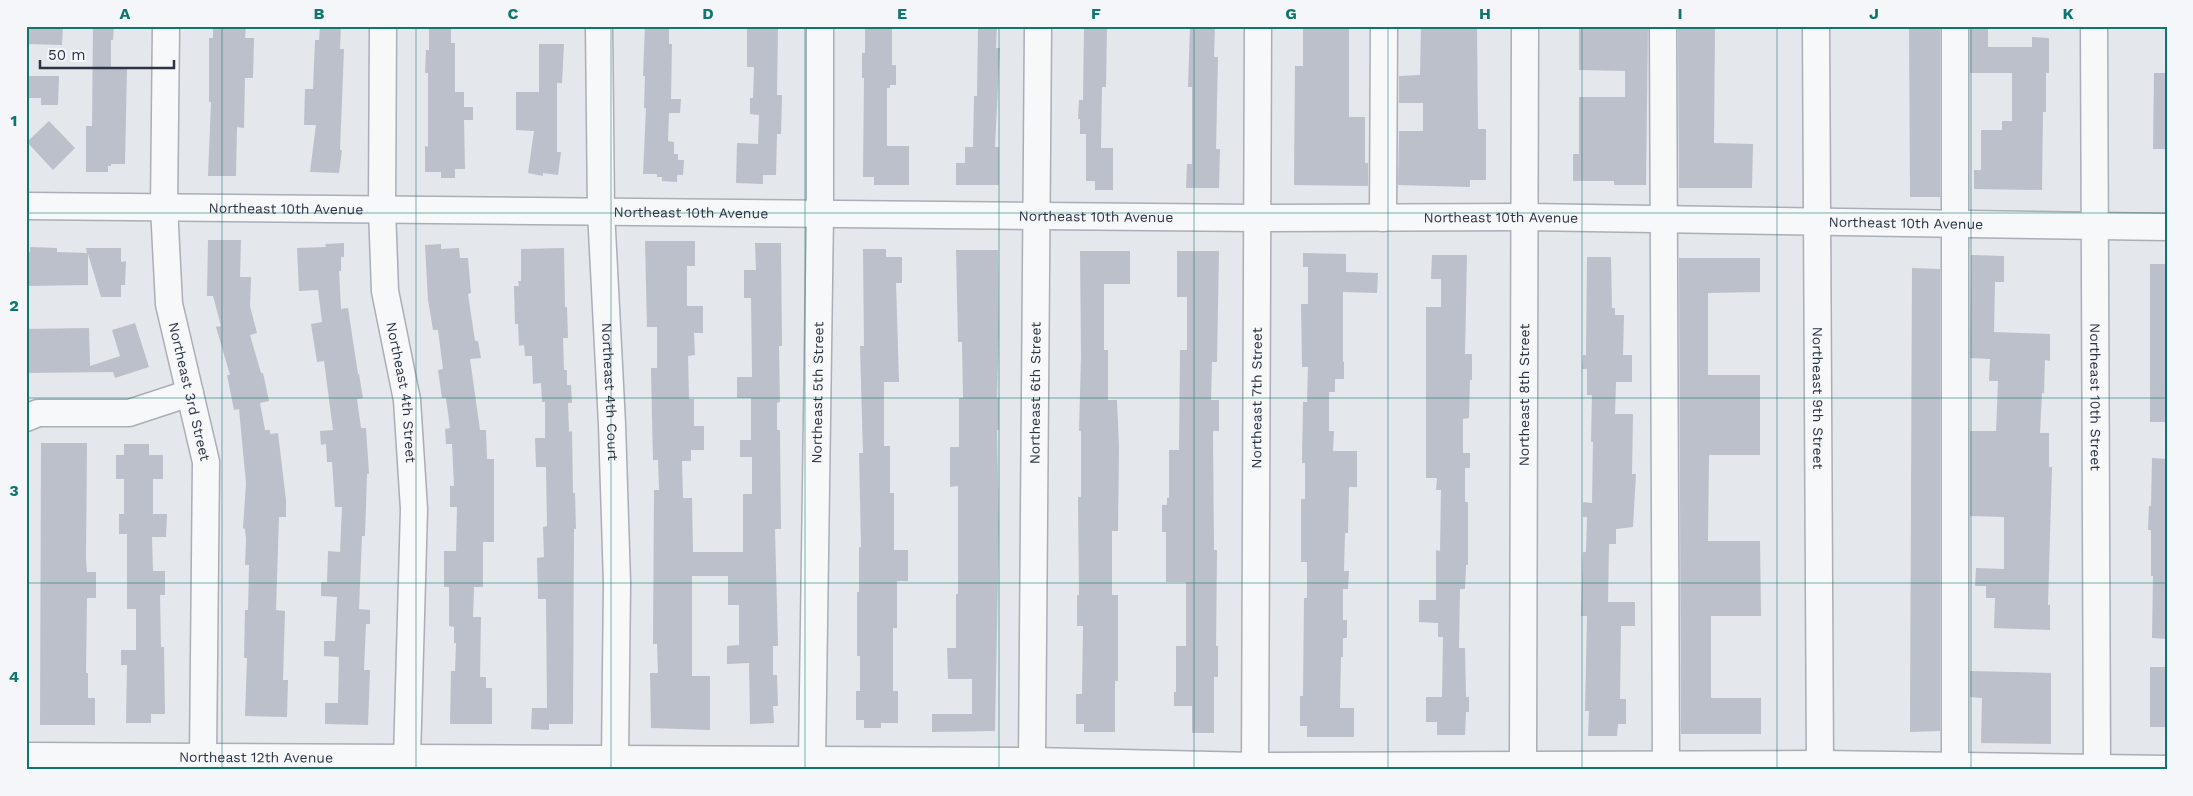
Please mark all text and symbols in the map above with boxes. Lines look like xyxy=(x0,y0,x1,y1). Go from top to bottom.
text: A xyxy=(120,4,131,23)
text: B xyxy=(314,4,325,23)
text: C xyxy=(508,4,519,23)
text: D xyxy=(702,4,714,23)
text: E xyxy=(897,4,907,23)
text: F xyxy=(1091,4,1101,23)
text: G xyxy=(1285,4,1297,23)
text: H xyxy=(1479,4,1491,23)
text: I xyxy=(1677,4,1683,23)
text: J xyxy=(1869,4,1879,23)
text: K xyxy=(2062,4,2074,23)
scale bar xyxy=(40,38,174,70)
text: 50 m xyxy=(48,46,85,64)
text: 1 xyxy=(11,111,17,130)
street label: Northeast 10th Avenue xyxy=(209,200,363,217)
street label: Northeast 10th Avenue xyxy=(614,204,768,221)
street label: Northeast 10th Avenue xyxy=(1019,208,1173,225)
street label: Northeast 10th Avenue xyxy=(1424,209,1578,226)
street label: Northeast 10th Avenue xyxy=(1828,214,1983,232)
text: 2 xyxy=(9,296,19,315)
street label: Northeast 4th Street xyxy=(383,320,419,464)
street label: Northeast 3rd Street xyxy=(166,321,213,463)
street label: Northeast 5th Street xyxy=(808,321,826,464)
street label: Northeast 4th Court xyxy=(599,322,621,461)
street label: Northeast 6th Street xyxy=(1026,322,1044,464)
street label: Northeast 10th Street xyxy=(2087,323,2104,471)
street label: Northeast 8th Street xyxy=(1516,324,1532,466)
street label: Northeast 7th Street xyxy=(1248,327,1265,469)
street label: Northeast 9th Street xyxy=(1810,327,1826,469)
text: 3 xyxy=(9,481,19,500)
text: 4 xyxy=(9,667,19,686)
street label: Northeast 12th Avenue xyxy=(179,749,333,766)

